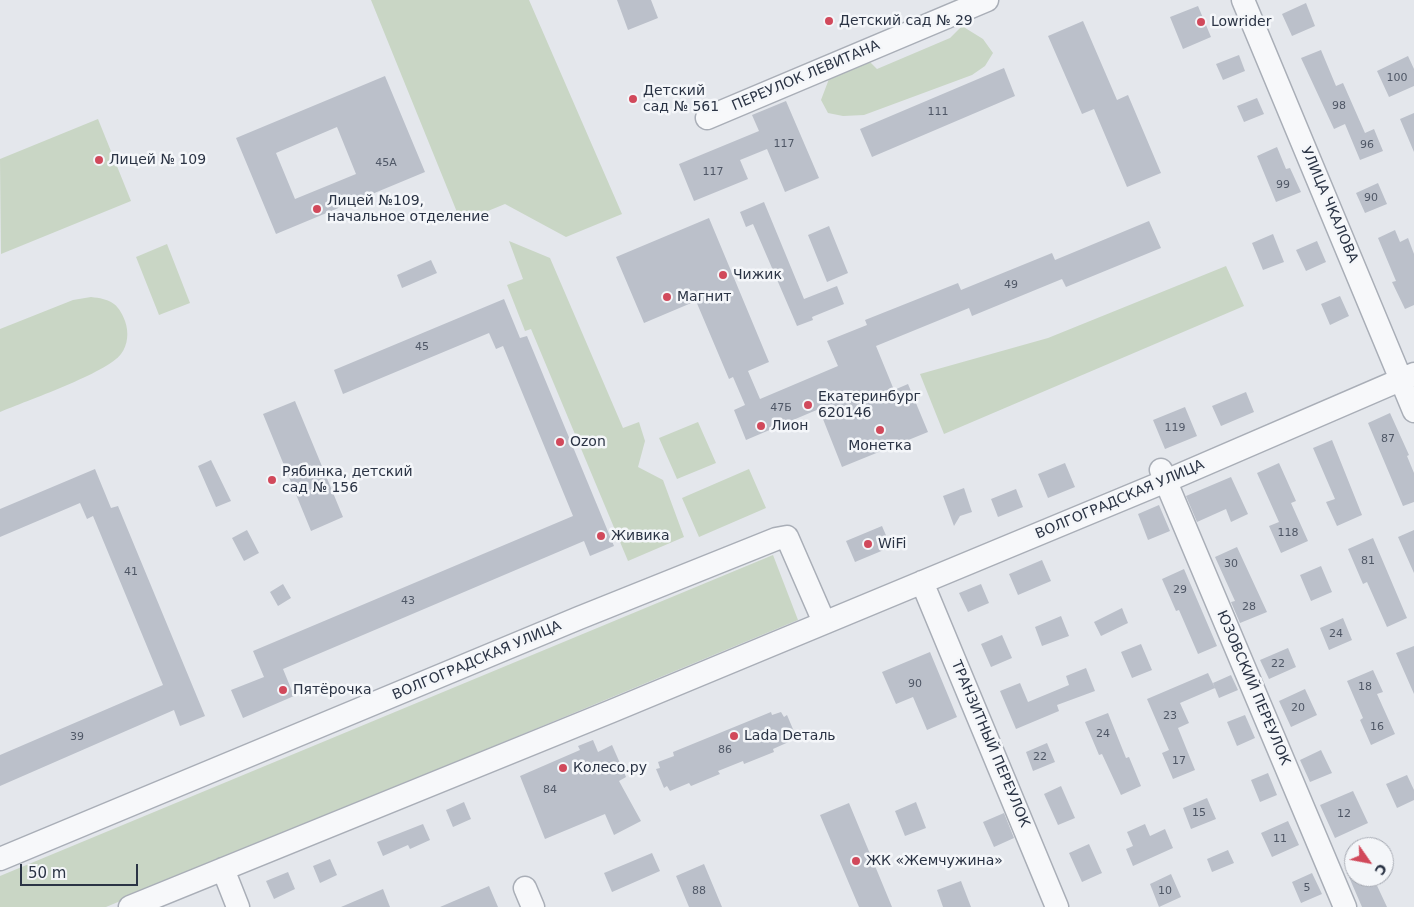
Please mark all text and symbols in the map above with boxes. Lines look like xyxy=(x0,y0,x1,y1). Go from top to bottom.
place label: Детский сад № 29 xyxy=(839,13,973,29)
place label: Lowrider xyxy=(1211,14,1271,30)
marker: Детский сад № 29 xyxy=(823,15,835,27)
marker: Lowrider xyxy=(1195,16,1207,28)
street label: ПЕРЕУЛОК ЛЕВИТАНА xyxy=(730,37,882,115)
house number: 100 xyxy=(1387,71,1407,85)
place label: Детский сад № 561 xyxy=(643,83,719,115)
marker: Детский сад № 561 xyxy=(627,93,639,105)
house number: 98 xyxy=(1332,99,1346,113)
house number: 111 xyxy=(928,105,948,119)
house number: 117 xyxy=(774,137,794,151)
house number: 96 xyxy=(1360,138,1374,152)
street label: УЛИЦА ЧКАЛОВА xyxy=(1297,145,1361,265)
place label: Лицей № 109 xyxy=(109,152,206,168)
marker: Лицей № 109 xyxy=(93,154,105,166)
house number: 45А xyxy=(375,156,397,170)
house number: 117 xyxy=(703,165,723,179)
house number: 99 xyxy=(1276,178,1290,192)
house number: 90 xyxy=(1364,191,1378,205)
place label: Лицей №109, начальное отделение xyxy=(327,193,489,226)
marker: Лицей №109, начальное отделение xyxy=(311,203,323,215)
place label: Чижик xyxy=(733,267,782,283)
marker: Чижик xyxy=(717,269,729,281)
house number: 49 xyxy=(1004,278,1018,292)
place label: Магнит xyxy=(677,289,731,305)
marker: Магнит xyxy=(661,291,673,303)
house number: 45 xyxy=(415,340,429,354)
place label: Екатеринбург 620146 xyxy=(818,389,921,422)
marker: Екатеринбург 620146 xyxy=(802,399,814,411)
house number: 47Б xyxy=(770,401,792,415)
place label: Лион xyxy=(771,418,808,434)
marker: Лион xyxy=(755,420,767,432)
house number: 119 xyxy=(1165,421,1185,435)
marker: Монетка xyxy=(874,424,886,436)
house number: 87 xyxy=(1381,432,1395,446)
place label: Ozon xyxy=(570,434,606,450)
marker: Ozon xyxy=(554,436,566,448)
place label: Монетка xyxy=(848,438,912,454)
street label: ВОЛГОГРАДСКАЯ УЛИЦА xyxy=(1033,457,1207,543)
place label: Рябинка, детский сад № 156 xyxy=(282,464,412,497)
marker: Рябинка, детский сад № 156 xyxy=(266,474,278,486)
house number: 118 xyxy=(1278,526,1298,540)
place label: Живика xyxy=(611,528,670,544)
marker: Живика xyxy=(595,530,607,542)
place label: WiFi xyxy=(878,536,906,552)
marker: WiFi xyxy=(862,538,874,550)
house number: 81 xyxy=(1361,554,1375,568)
house number: 30 xyxy=(1224,557,1238,571)
house number: 41 xyxy=(124,565,138,579)
house number: 29 xyxy=(1173,583,1187,597)
house number: 43 xyxy=(401,594,415,608)
house number: 28 xyxy=(1242,600,1256,614)
street label: ЮЗОВСКИЙ ПЕРЕУЛОК xyxy=(1213,608,1293,768)
street label: ВОЛГОГРАДСКАЯ УЛИЦА xyxy=(390,618,564,704)
house number: 24 xyxy=(1329,627,1343,641)
house number: 22 xyxy=(1271,657,1285,671)
street label: ТРАНЗИТНЫЙ ПЕРЕУЛОК xyxy=(947,658,1033,830)
house number: 90 xyxy=(908,677,922,691)
house number: 18 xyxy=(1358,680,1372,694)
place label: Пятёрочка xyxy=(293,682,371,698)
marker: Пятёрочка xyxy=(277,684,289,696)
house number: 20 xyxy=(1291,701,1305,715)
house number: 23 xyxy=(1163,709,1177,723)
house number: 16 xyxy=(1370,720,1384,734)
house number: 24 xyxy=(1096,727,1110,741)
place label: Lada Dеталь xyxy=(744,728,836,744)
house number: 39 xyxy=(70,730,84,744)
marker: Lada Dеталь xyxy=(728,730,740,742)
house number: 86 xyxy=(718,743,732,757)
house number: 22 xyxy=(1033,750,1047,764)
house number: 17 xyxy=(1172,754,1186,768)
place label: Колесо.ру xyxy=(573,760,647,776)
marker: Колесо.ру xyxy=(557,762,569,774)
house number: 84 xyxy=(543,783,557,797)
house number: 15 xyxy=(1192,806,1206,820)
house number: 12 xyxy=(1337,807,1351,821)
house number: 11 xyxy=(1273,832,1287,846)
north arrow xyxy=(1344,837,1394,887)
place label: ЖК «Жемчужина» xyxy=(866,853,1003,869)
scale bar xyxy=(22,854,140,886)
marker: ЖК «Жемчужина» xyxy=(850,855,862,867)
text: С xyxy=(1371,861,1390,878)
text: 50 m xyxy=(28,864,66,882)
house number: 5 xyxy=(1304,881,1310,895)
house number: 88 xyxy=(692,884,706,898)
house number: 10 xyxy=(1158,884,1172,898)

